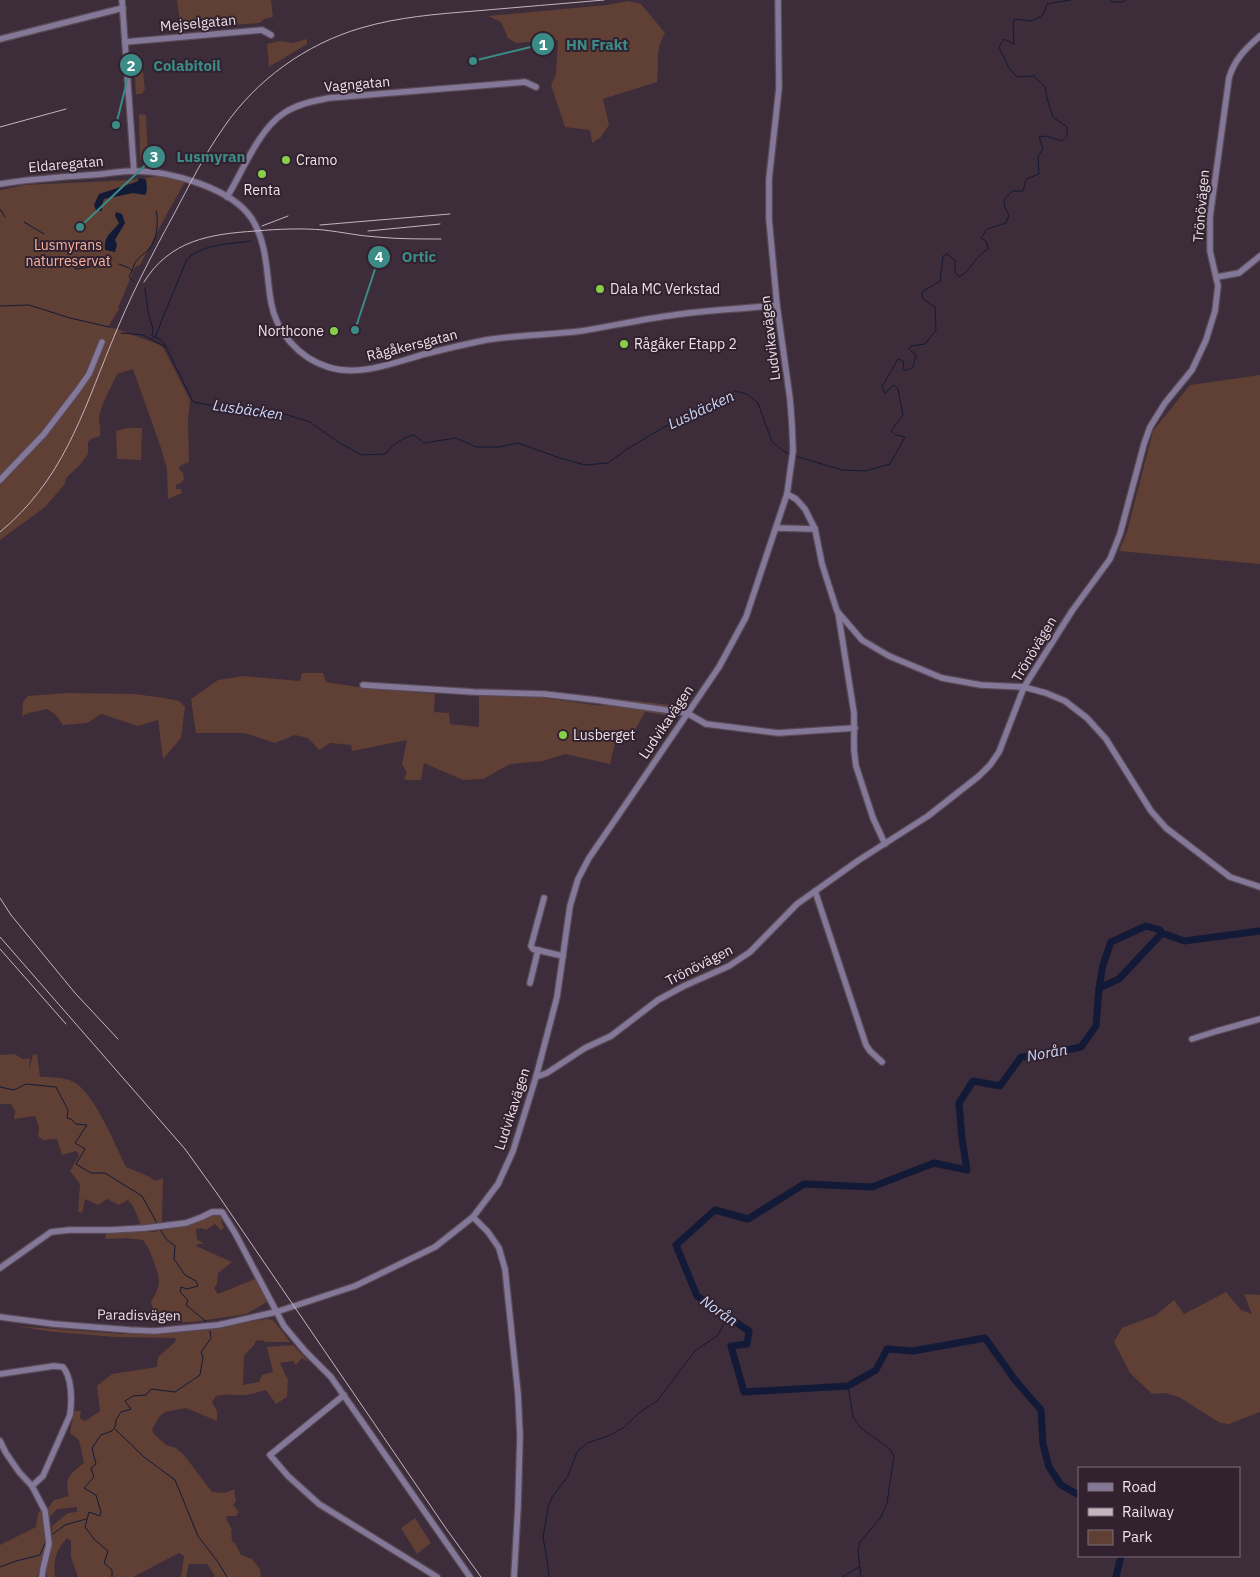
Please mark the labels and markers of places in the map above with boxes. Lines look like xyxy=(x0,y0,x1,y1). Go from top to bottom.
callout: HN Frakt xyxy=(531,29,638,59)
callout: Colabitoil xyxy=(118,50,231,80)
callout: Lusmyran xyxy=(142,142,256,172)
place label: Cramo xyxy=(296,151,337,169)
marker: Cramo xyxy=(280,154,292,166)
marker: Renta xyxy=(256,168,268,180)
place label: Renta xyxy=(244,181,281,199)
callout: Ortic xyxy=(367,242,446,272)
place label: Dala MC Verkstad xyxy=(610,280,720,298)
marker: Dala MC Verkstad xyxy=(594,283,606,295)
place label: Northcone xyxy=(258,322,324,340)
marker: Northcone xyxy=(328,325,340,337)
place label: Rågåker Etapp 2 xyxy=(634,335,737,353)
marker: Rågåker Etapp 2 xyxy=(618,338,630,350)
place label: Lusberget xyxy=(573,726,635,744)
marker: Lusberget xyxy=(557,729,569,741)

